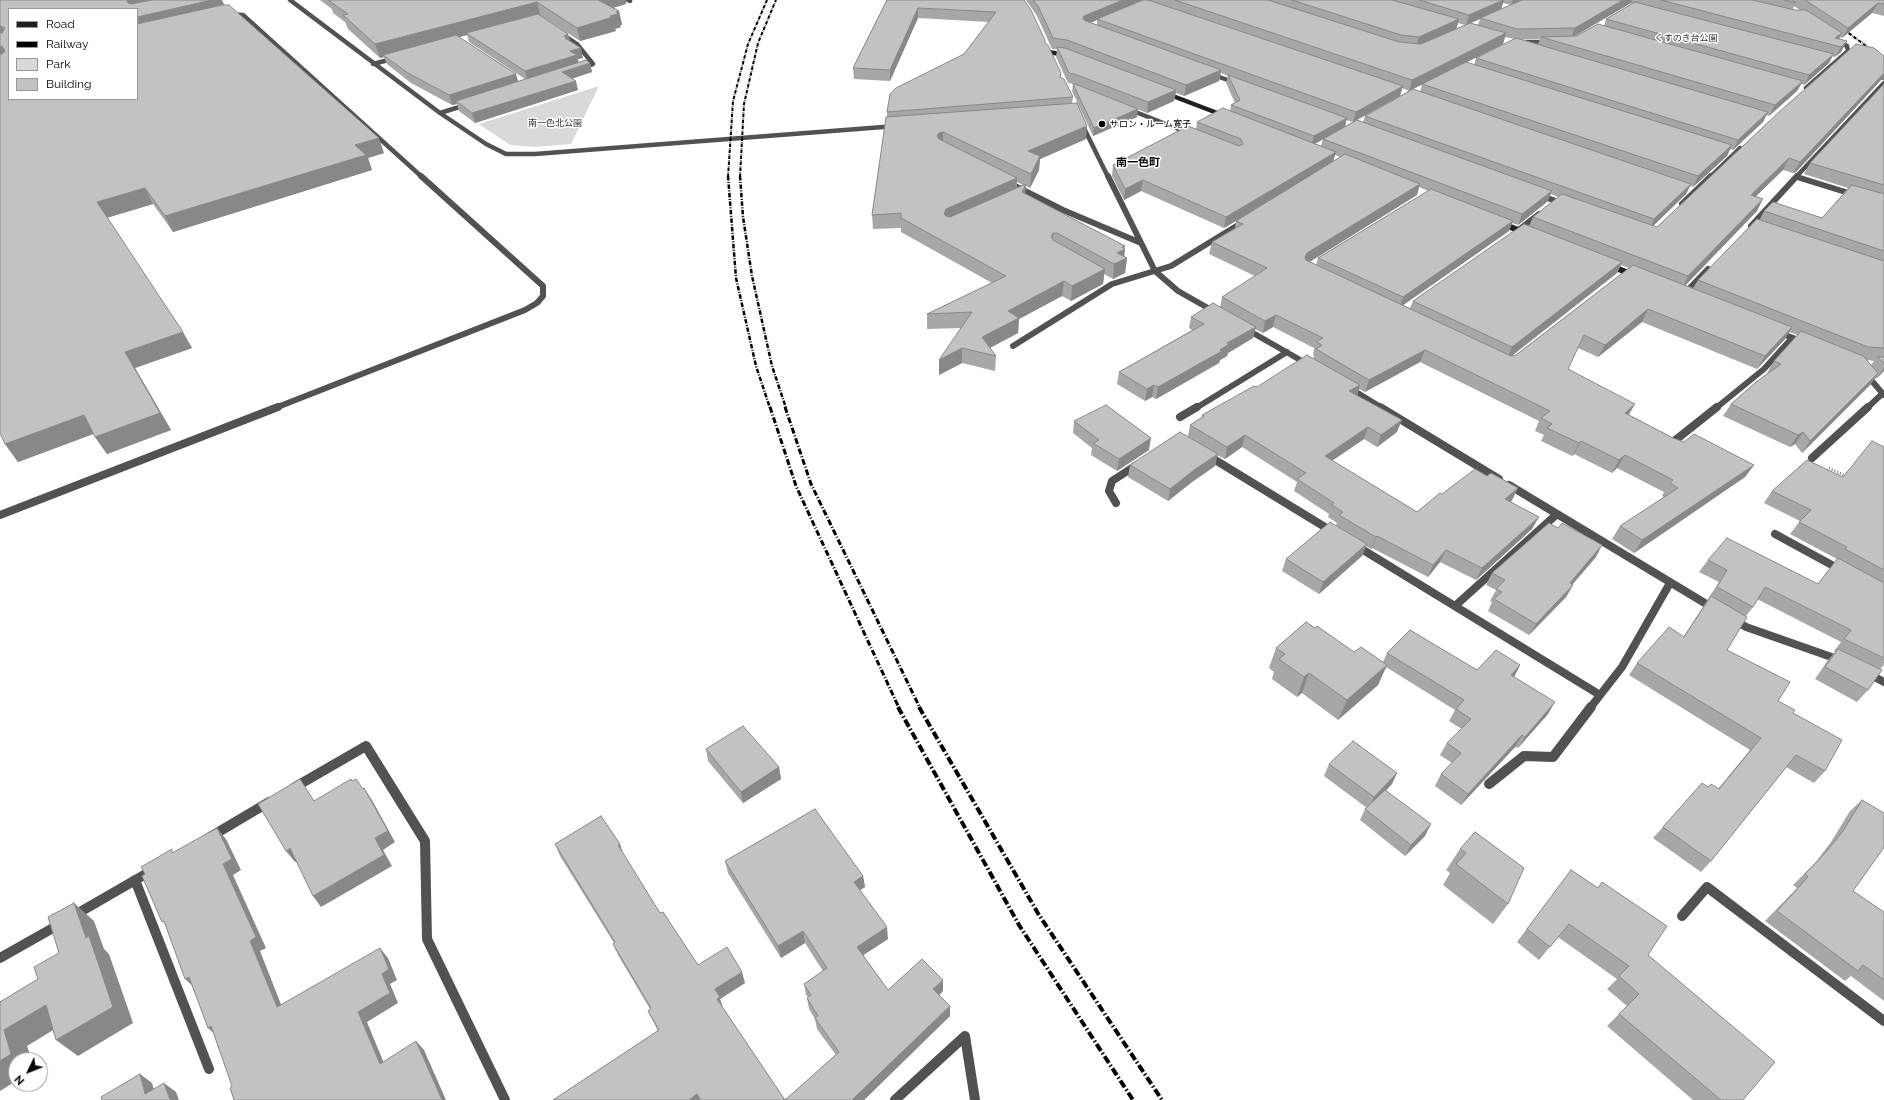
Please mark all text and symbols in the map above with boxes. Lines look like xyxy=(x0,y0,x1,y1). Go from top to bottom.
legend xyxy=(8,8,138,100)
text: Road xyxy=(46,17,75,31)
park label: くすのき台公園 xyxy=(1655,33,1717,43)
text: Railway xyxy=(46,37,88,51)
text: Park xyxy=(46,57,71,71)
text: Building xyxy=(46,77,92,91)
park label: 南一色北公園 xyxy=(528,118,582,128)
marker: サロン・ルーム寛子 xyxy=(1097,119,1107,129)
place label: サロン・ルーム寛子 xyxy=(1110,119,1191,129)
district label: 南一色町 xyxy=(1116,156,1160,170)
north arrow xyxy=(8,1052,48,1092)
text: N xyxy=(12,1072,27,1087)

